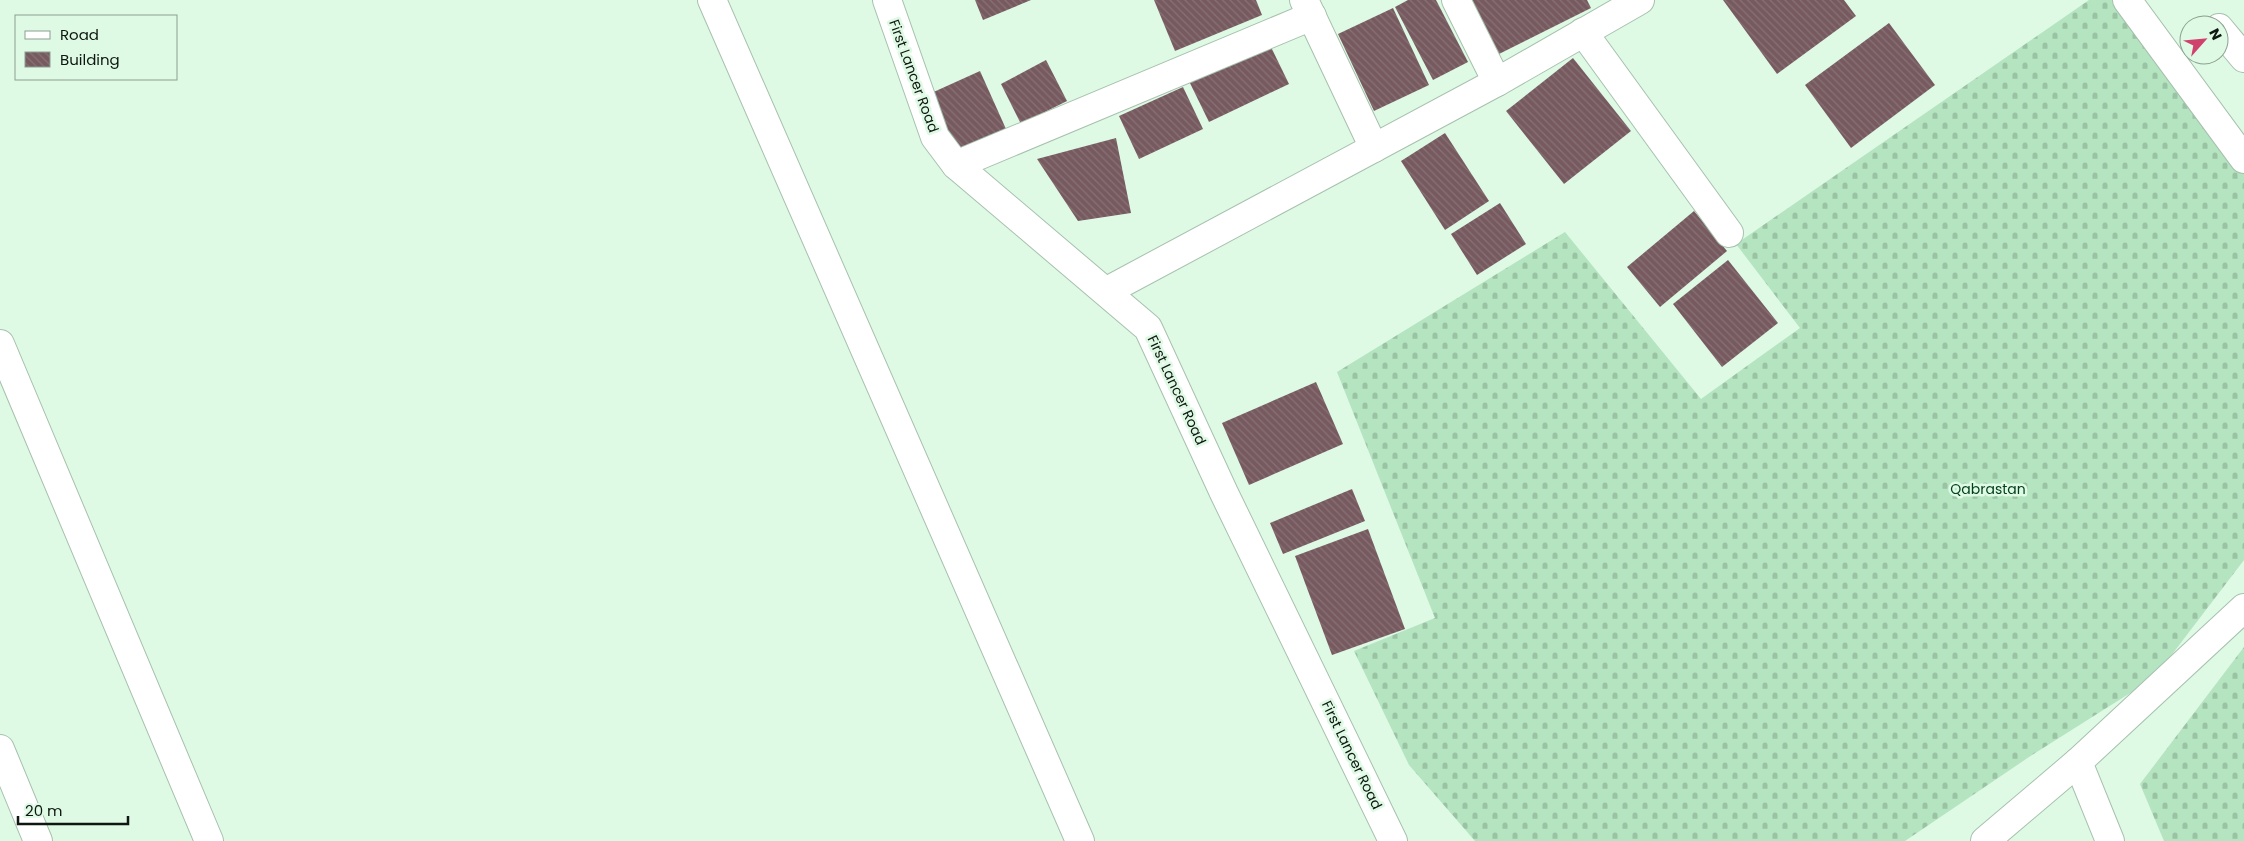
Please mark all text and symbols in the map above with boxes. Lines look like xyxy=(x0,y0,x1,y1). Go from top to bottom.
legend xyxy=(15,15,178,80)
north arrow xyxy=(2179,15,2229,65)
street label: First Lancer Road xyxy=(884,17,944,135)
text: Road xyxy=(60,24,99,45)
text: N xyxy=(2204,25,2227,43)
text: Building xyxy=(60,49,120,70)
street label: First Lancer Road xyxy=(1143,332,1211,448)
park label: Qabrastan xyxy=(1950,479,2026,499)
street label: First Lancer Road xyxy=(1317,697,1387,813)
scale bar xyxy=(18,794,128,826)
text: 20 m xyxy=(25,800,63,821)

